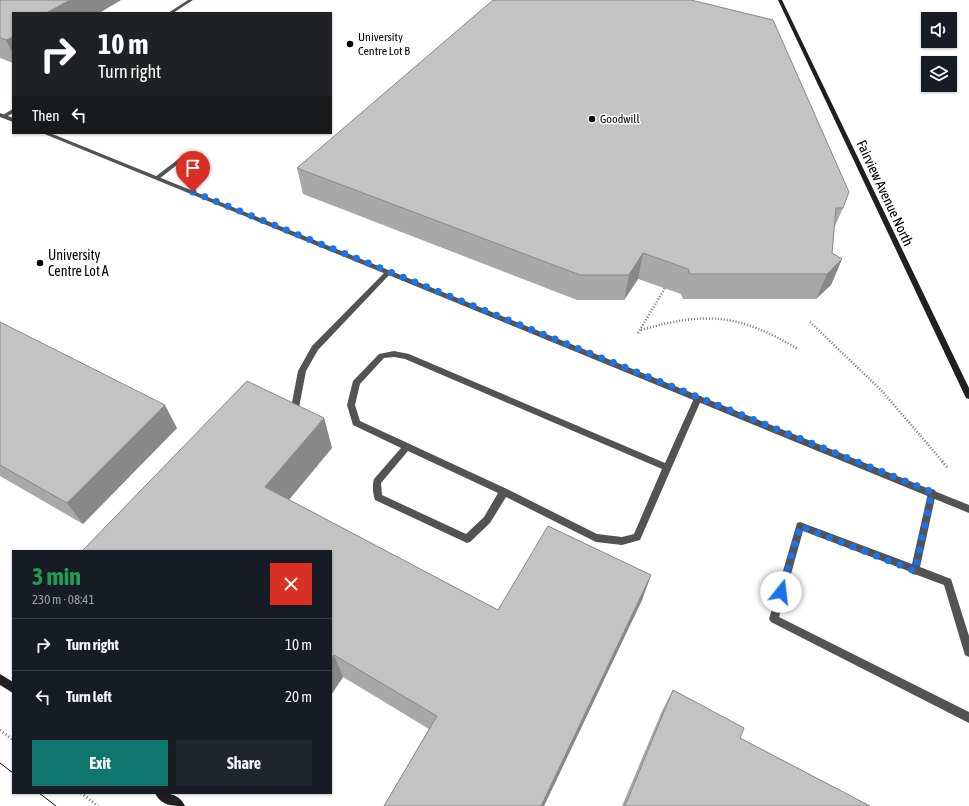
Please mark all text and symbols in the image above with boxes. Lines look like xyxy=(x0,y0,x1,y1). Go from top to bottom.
map controls xyxy=(921,12,957,92)
button: sound xyxy=(921,12,957,48)
icon: right xyxy=(32,28,84,80)
text: 10 m xyxy=(98,28,148,60)
place label: University Centre Lot B xyxy=(358,30,410,58)
marker: University Centre Lot B xyxy=(345,39,355,49)
button: layers xyxy=(921,56,957,92)
text: Turn right xyxy=(98,61,161,82)
icon: left xyxy=(68,104,90,126)
text: Then xyxy=(32,107,60,124)
place label: Goodwill xyxy=(600,112,640,126)
marker: Goodwill xyxy=(587,114,597,124)
street label: Fairview Avenue North xyxy=(853,137,917,249)
pin xyxy=(176,151,210,192)
icon: arrive xyxy=(182,157,204,179)
place label: University Centre Lot A xyxy=(48,247,109,279)
marker: University Centre Lot A xyxy=(35,258,45,268)
text: 3 min xyxy=(32,563,81,590)
button: close xyxy=(270,563,312,605)
position arrow xyxy=(760,571,802,613)
text: 230 m · 08:41 xyxy=(32,592,95,607)
icon: right xyxy=(32,634,54,656)
text: Turn right xyxy=(66,636,119,653)
text: 10 m xyxy=(285,636,312,653)
icon: left xyxy=(32,686,54,708)
text: Turn left xyxy=(66,688,112,705)
text: 20 m xyxy=(285,688,312,705)
button: Exit xyxy=(32,740,168,786)
button: Share xyxy=(176,740,312,786)

